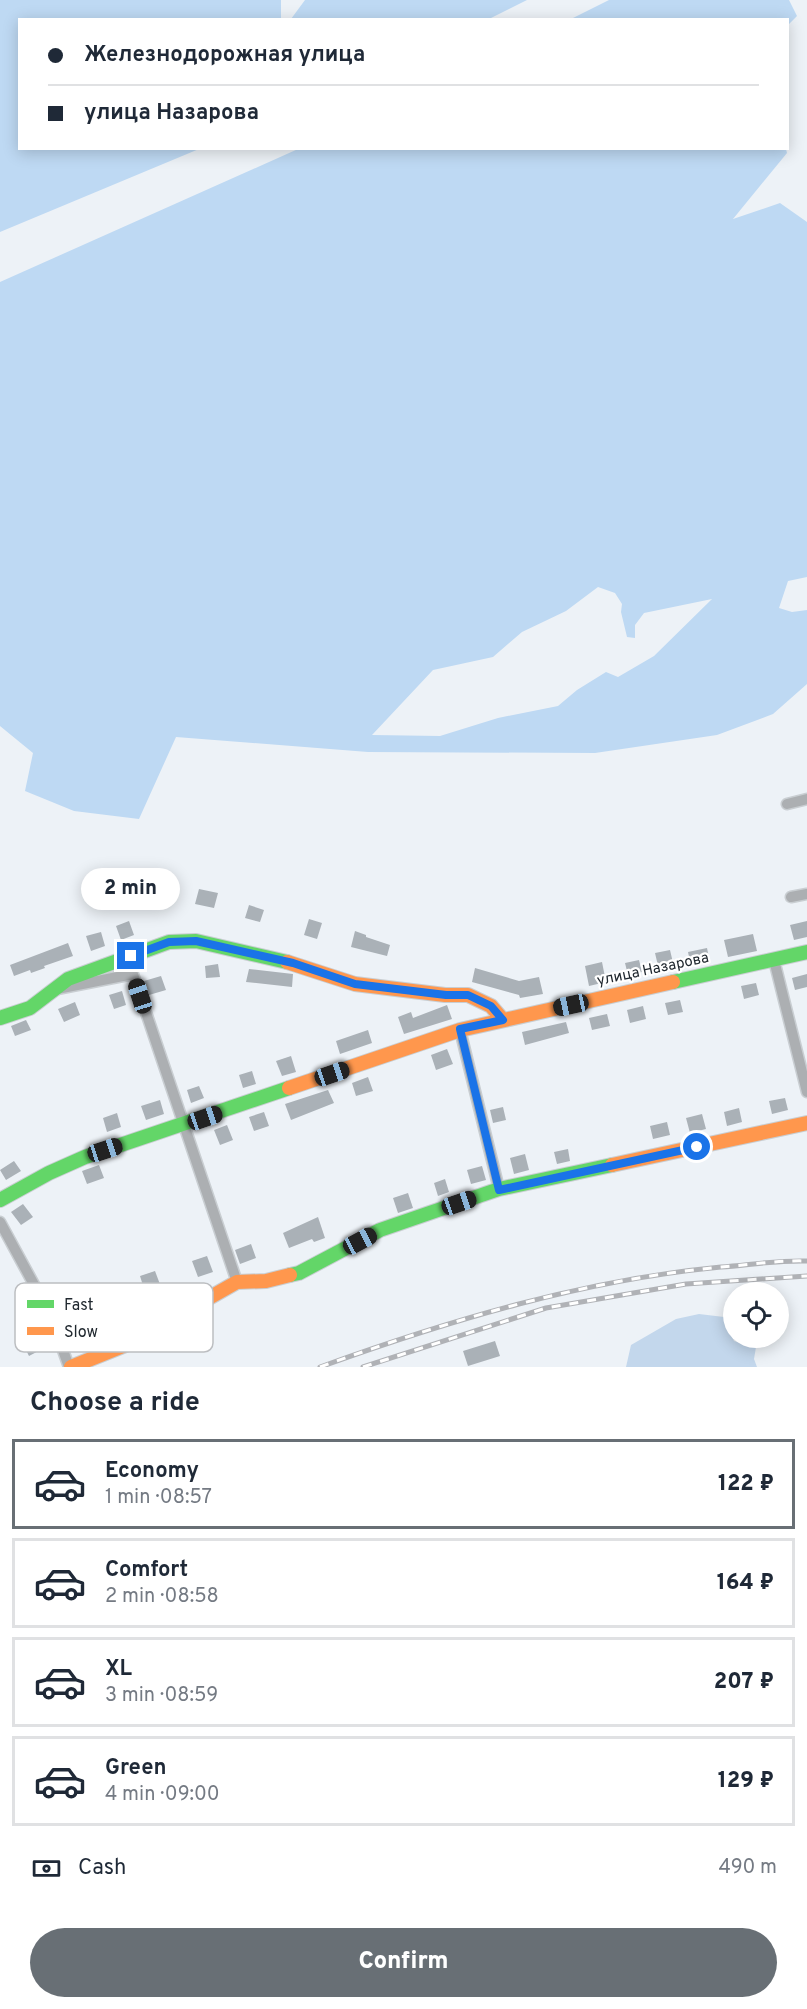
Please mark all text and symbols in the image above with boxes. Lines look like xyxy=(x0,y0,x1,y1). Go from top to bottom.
text: Железнодорожная улица xyxy=(84,42,365,69)
text: улица Назарова xyxy=(84,100,259,127)
callout: 2 min xyxy=(82,869,180,911)
text: 2 min xyxy=(104,876,157,902)
route end xyxy=(117,942,144,969)
street label: улица Назарова xyxy=(595,949,711,991)
car xyxy=(126,976,154,1016)
car xyxy=(552,992,590,1018)
car xyxy=(312,1060,352,1088)
car xyxy=(185,1104,225,1132)
route start xyxy=(683,1133,710,1160)
car xyxy=(85,1136,125,1164)
car xyxy=(439,1189,479,1217)
car xyxy=(340,1225,380,1257)
map controls xyxy=(723,1282,789,1348)
button: locate xyxy=(723,1282,789,1348)
legend xyxy=(15,1283,213,1352)
text: Fast xyxy=(64,1296,94,1316)
text: Slow xyxy=(64,1323,98,1343)
text: Choose a ride xyxy=(30,1386,200,1420)
icon: car xyxy=(33,1457,87,1511)
text: Economy xyxy=(105,1458,199,1485)
text: 122 ₽ xyxy=(718,1471,774,1498)
text: 1 min · 08:57 xyxy=(105,1485,212,1511)
icon: car xyxy=(33,1556,87,1610)
text: Comfort xyxy=(105,1557,188,1584)
text: 164 ₽ xyxy=(717,1570,774,1597)
text: 2 min · 08:58 xyxy=(105,1584,219,1610)
icon: car xyxy=(33,1655,87,1709)
text: XL xyxy=(105,1656,132,1683)
text: 207 ₽ xyxy=(714,1669,774,1696)
text: 3 min · 08:59 xyxy=(105,1683,218,1709)
icon: car xyxy=(33,1754,87,1808)
text: Green xyxy=(105,1755,167,1782)
text: 129 ₽ xyxy=(718,1768,774,1795)
text: 4 min · 09:00 xyxy=(105,1782,220,1808)
icon: cash xyxy=(30,1852,63,1885)
text: Cash xyxy=(78,1855,127,1882)
text: 490 m xyxy=(719,1855,777,1881)
button: Confirm xyxy=(30,1928,777,1997)

